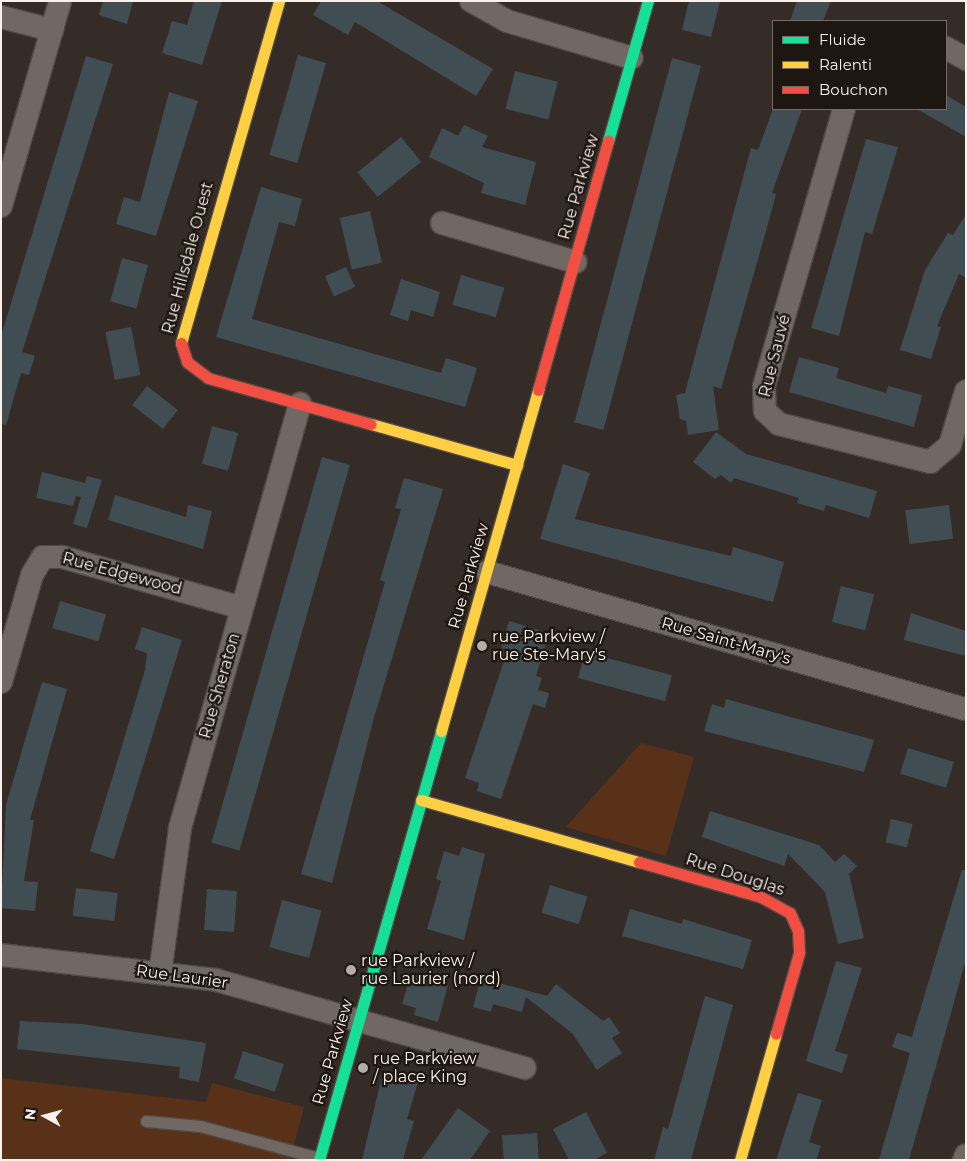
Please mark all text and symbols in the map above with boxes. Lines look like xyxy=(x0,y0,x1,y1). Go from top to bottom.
legend xyxy=(772,20,947,110)
text: Fluide xyxy=(819,30,866,49)
text: Ralenti xyxy=(819,55,872,74)
text: Bouchon xyxy=(819,80,888,99)
street label: Rue Parkview xyxy=(555,132,603,242)
street label: Rue Hillsdale Ouest xyxy=(158,180,218,336)
street label: Rue Sauvé xyxy=(755,313,795,399)
street label: Rue Parkview xyxy=(445,521,493,631)
street label: Rue Edgewood xyxy=(60,549,184,599)
street label: Rue Saint-Mary's xyxy=(659,613,793,669)
place label: rue Parkview / rue Ste-Mary's xyxy=(492,627,606,665)
street label: Rue Sheraton xyxy=(196,631,244,741)
marker: rue Parkview / rue Ste-Mary's xyxy=(476,640,488,652)
street label: Rue Douglas xyxy=(683,850,787,900)
place label: rue Parkview / rue Laurier (nord) xyxy=(361,951,501,989)
street label: Rue Laurier xyxy=(135,961,229,993)
marker: rue Parkview / rue Laurier (nord) xyxy=(345,964,357,976)
street label: Rue Parkview xyxy=(309,997,357,1107)
place label: rue Parkview / place King xyxy=(373,1049,477,1087)
marker: rue Parkview / place King xyxy=(357,1062,369,1074)
north arrow xyxy=(20,1091,70,1141)
text: N xyxy=(20,1107,40,1121)

